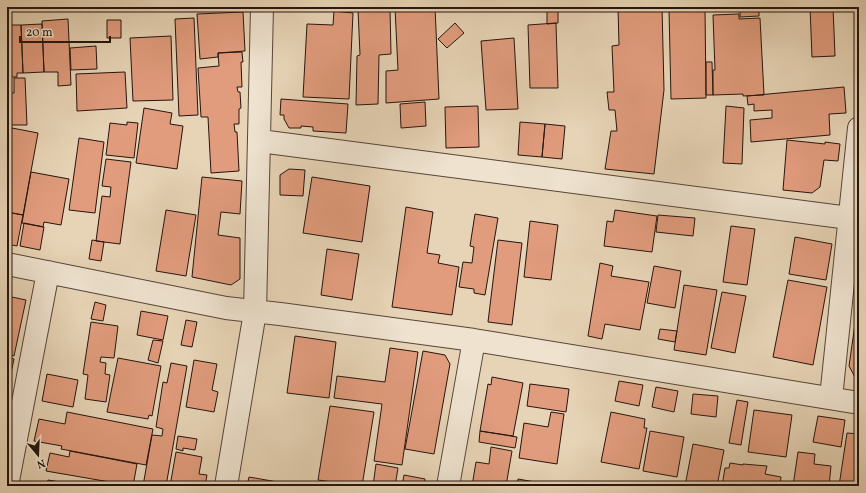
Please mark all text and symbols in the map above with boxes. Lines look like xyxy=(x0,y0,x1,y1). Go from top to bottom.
scale bar xyxy=(20,18,110,44)
text: 20 m xyxy=(26,25,53,41)
north arrow xyxy=(18,435,58,475)
text: N xyxy=(35,455,47,471)

